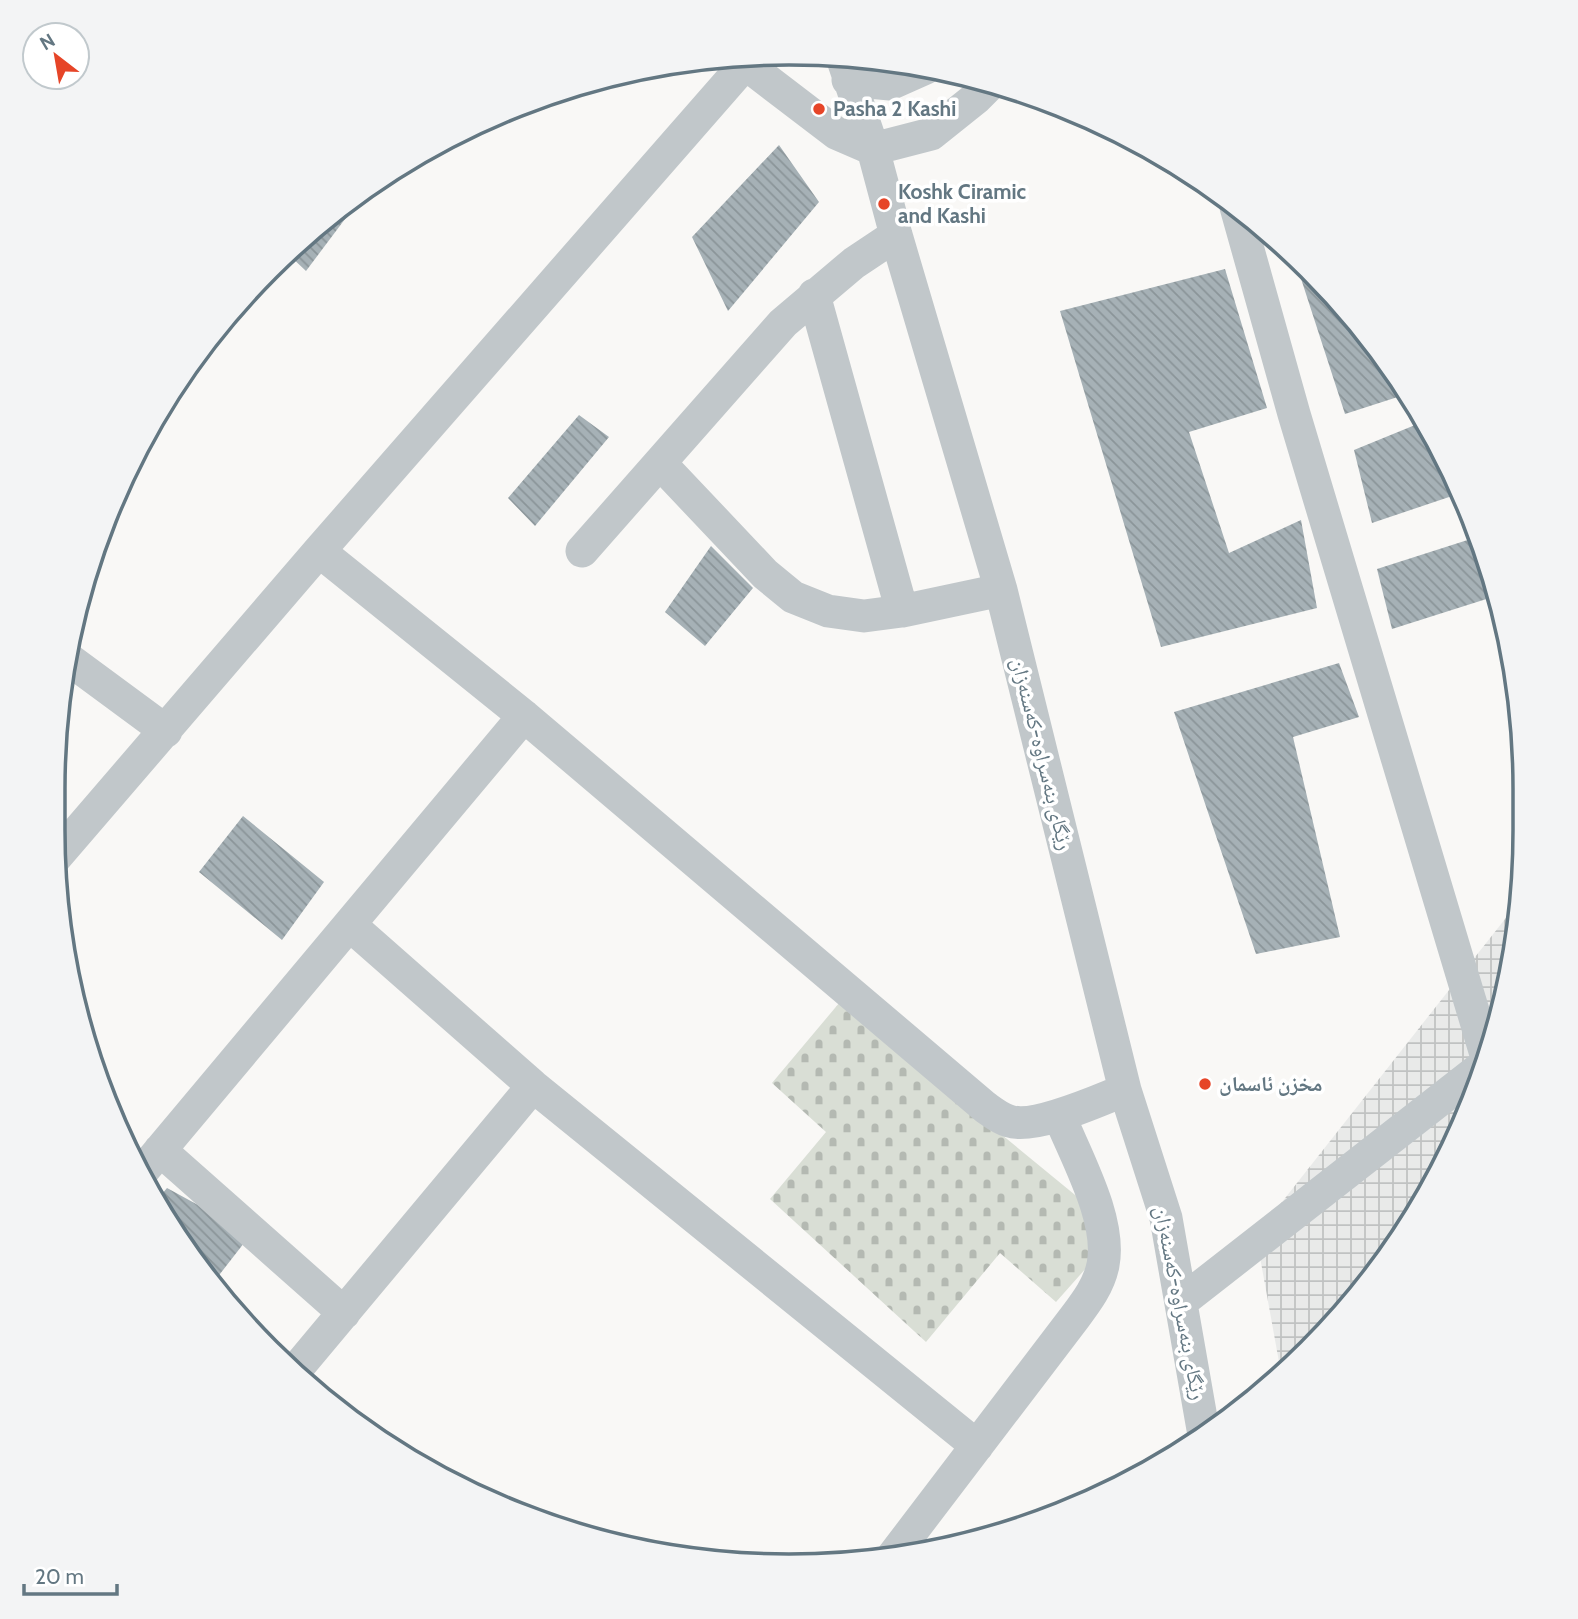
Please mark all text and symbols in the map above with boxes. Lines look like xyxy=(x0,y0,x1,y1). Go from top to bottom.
north arrow xyxy=(21,21,91,91)
text: N xyxy=(36,29,59,55)
place label: Pasha 2 Kashi xyxy=(833,96,956,121)
marker: Pasha 2 Kashi xyxy=(811,101,827,117)
place label: Koshk Ciramic and Kashi xyxy=(898,179,1027,228)
marker: Koshk Ciramic and Kashi xyxy=(876,196,892,212)
street label: رێگای بنەسراوە-کەسنەزان xyxy=(1007,655,1078,852)
place label: مخزن ئاسمان xyxy=(1219,1071,1322,1096)
marker: مخزن ئاسمان xyxy=(1197,1076,1213,1092)
street label: رێگای بنەسراوە-کەسنەزان xyxy=(1149,1204,1212,1402)
scale bar xyxy=(24,1552,117,1596)
text: 20 m xyxy=(35,1564,84,1589)

